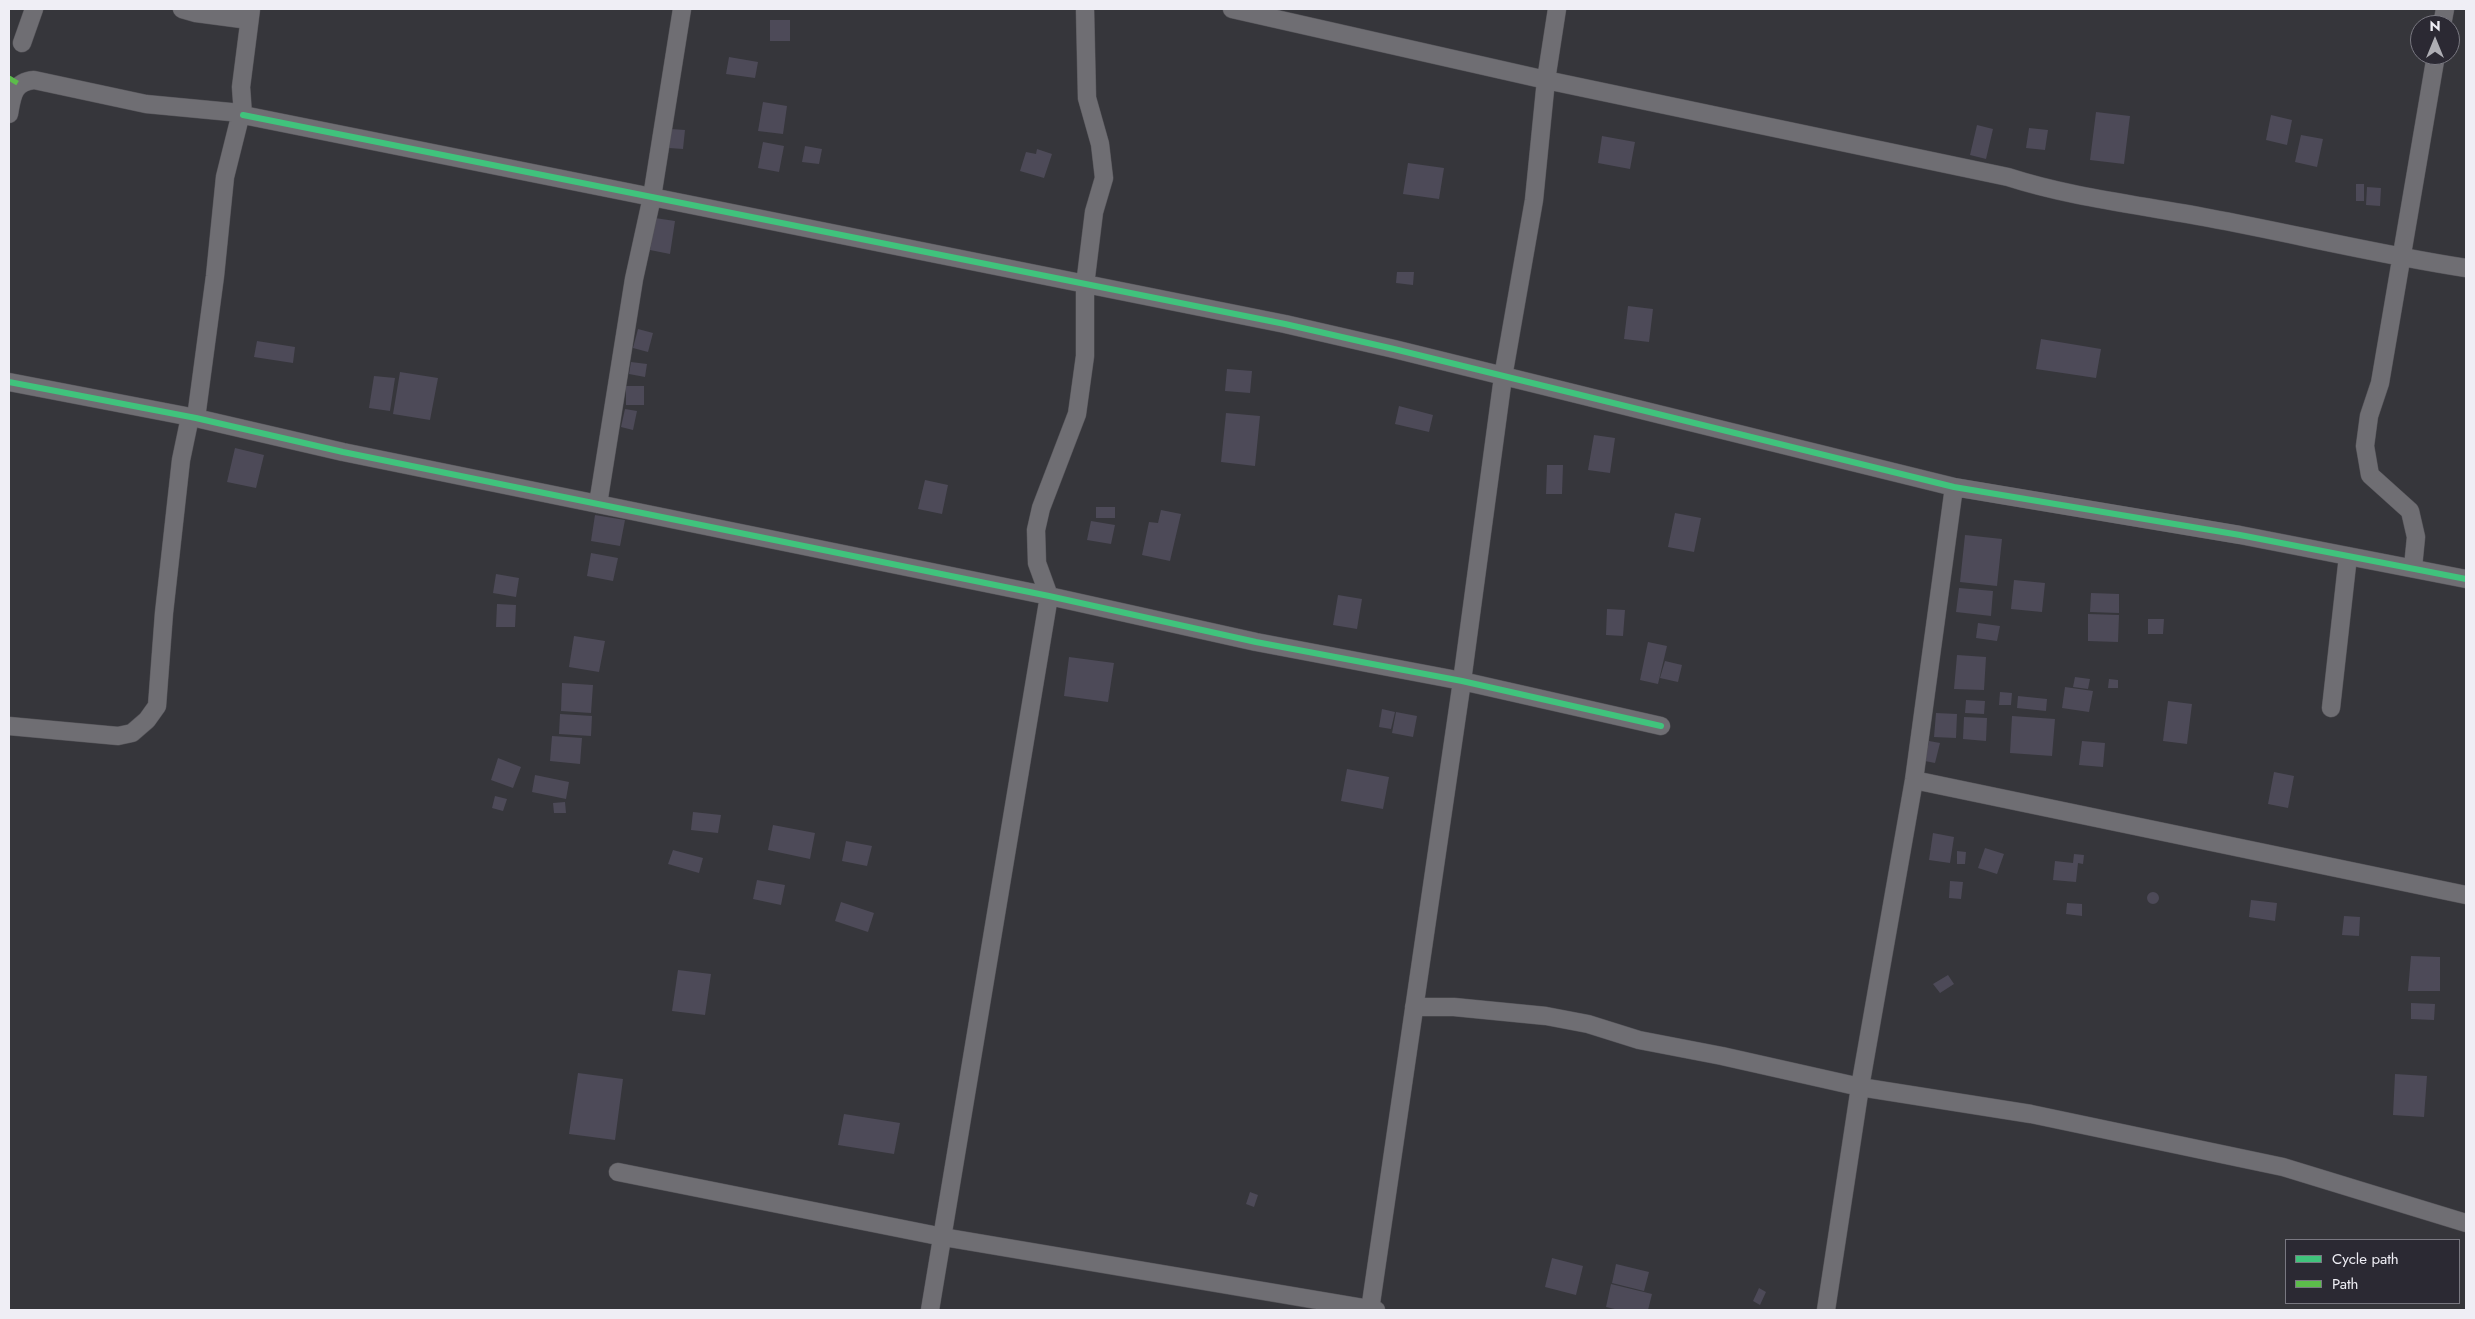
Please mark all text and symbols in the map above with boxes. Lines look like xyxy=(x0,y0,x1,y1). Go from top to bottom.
north arrow xyxy=(2410,15,2460,65)
text: N xyxy=(2429,16,2441,36)
legend xyxy=(2285,1239,2460,1304)
text: Cycle path xyxy=(2332,1248,2399,1270)
text: Path xyxy=(2332,1273,2358,1295)

